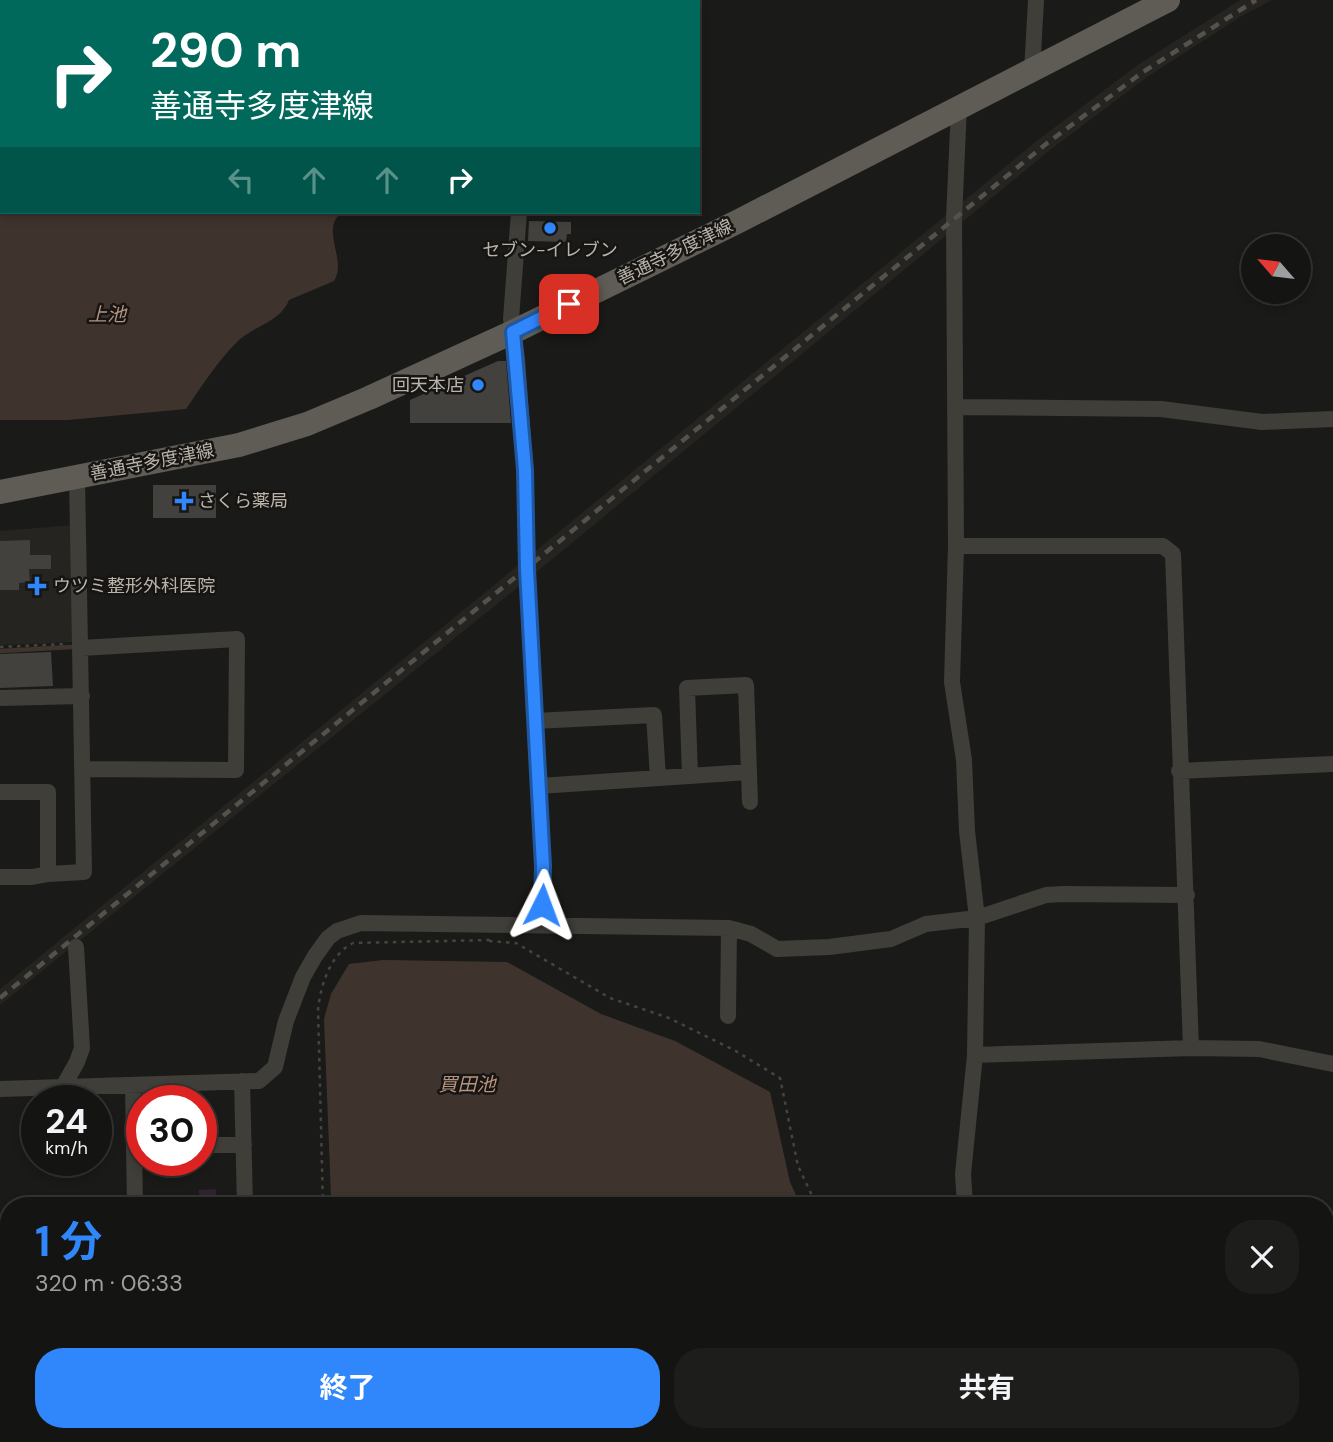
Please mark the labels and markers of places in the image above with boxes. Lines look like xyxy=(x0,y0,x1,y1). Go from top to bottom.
marker: セブン-イレブン xyxy=(542,220,558,236)
place label: セブン-イレブン xyxy=(482,238,618,262)
pin xyxy=(539,274,599,334)
place label: 回天本店 xyxy=(392,373,464,397)
marker: 回天本店 xyxy=(470,377,486,393)
place label: さくら薬局 xyxy=(198,489,288,513)
marker: さくら薬局 xyxy=(176,493,192,509)
place label: ウツミ整形外科医院 xyxy=(53,574,215,598)
marker: ウツミ整形外科医院 xyxy=(27,576,47,596)

